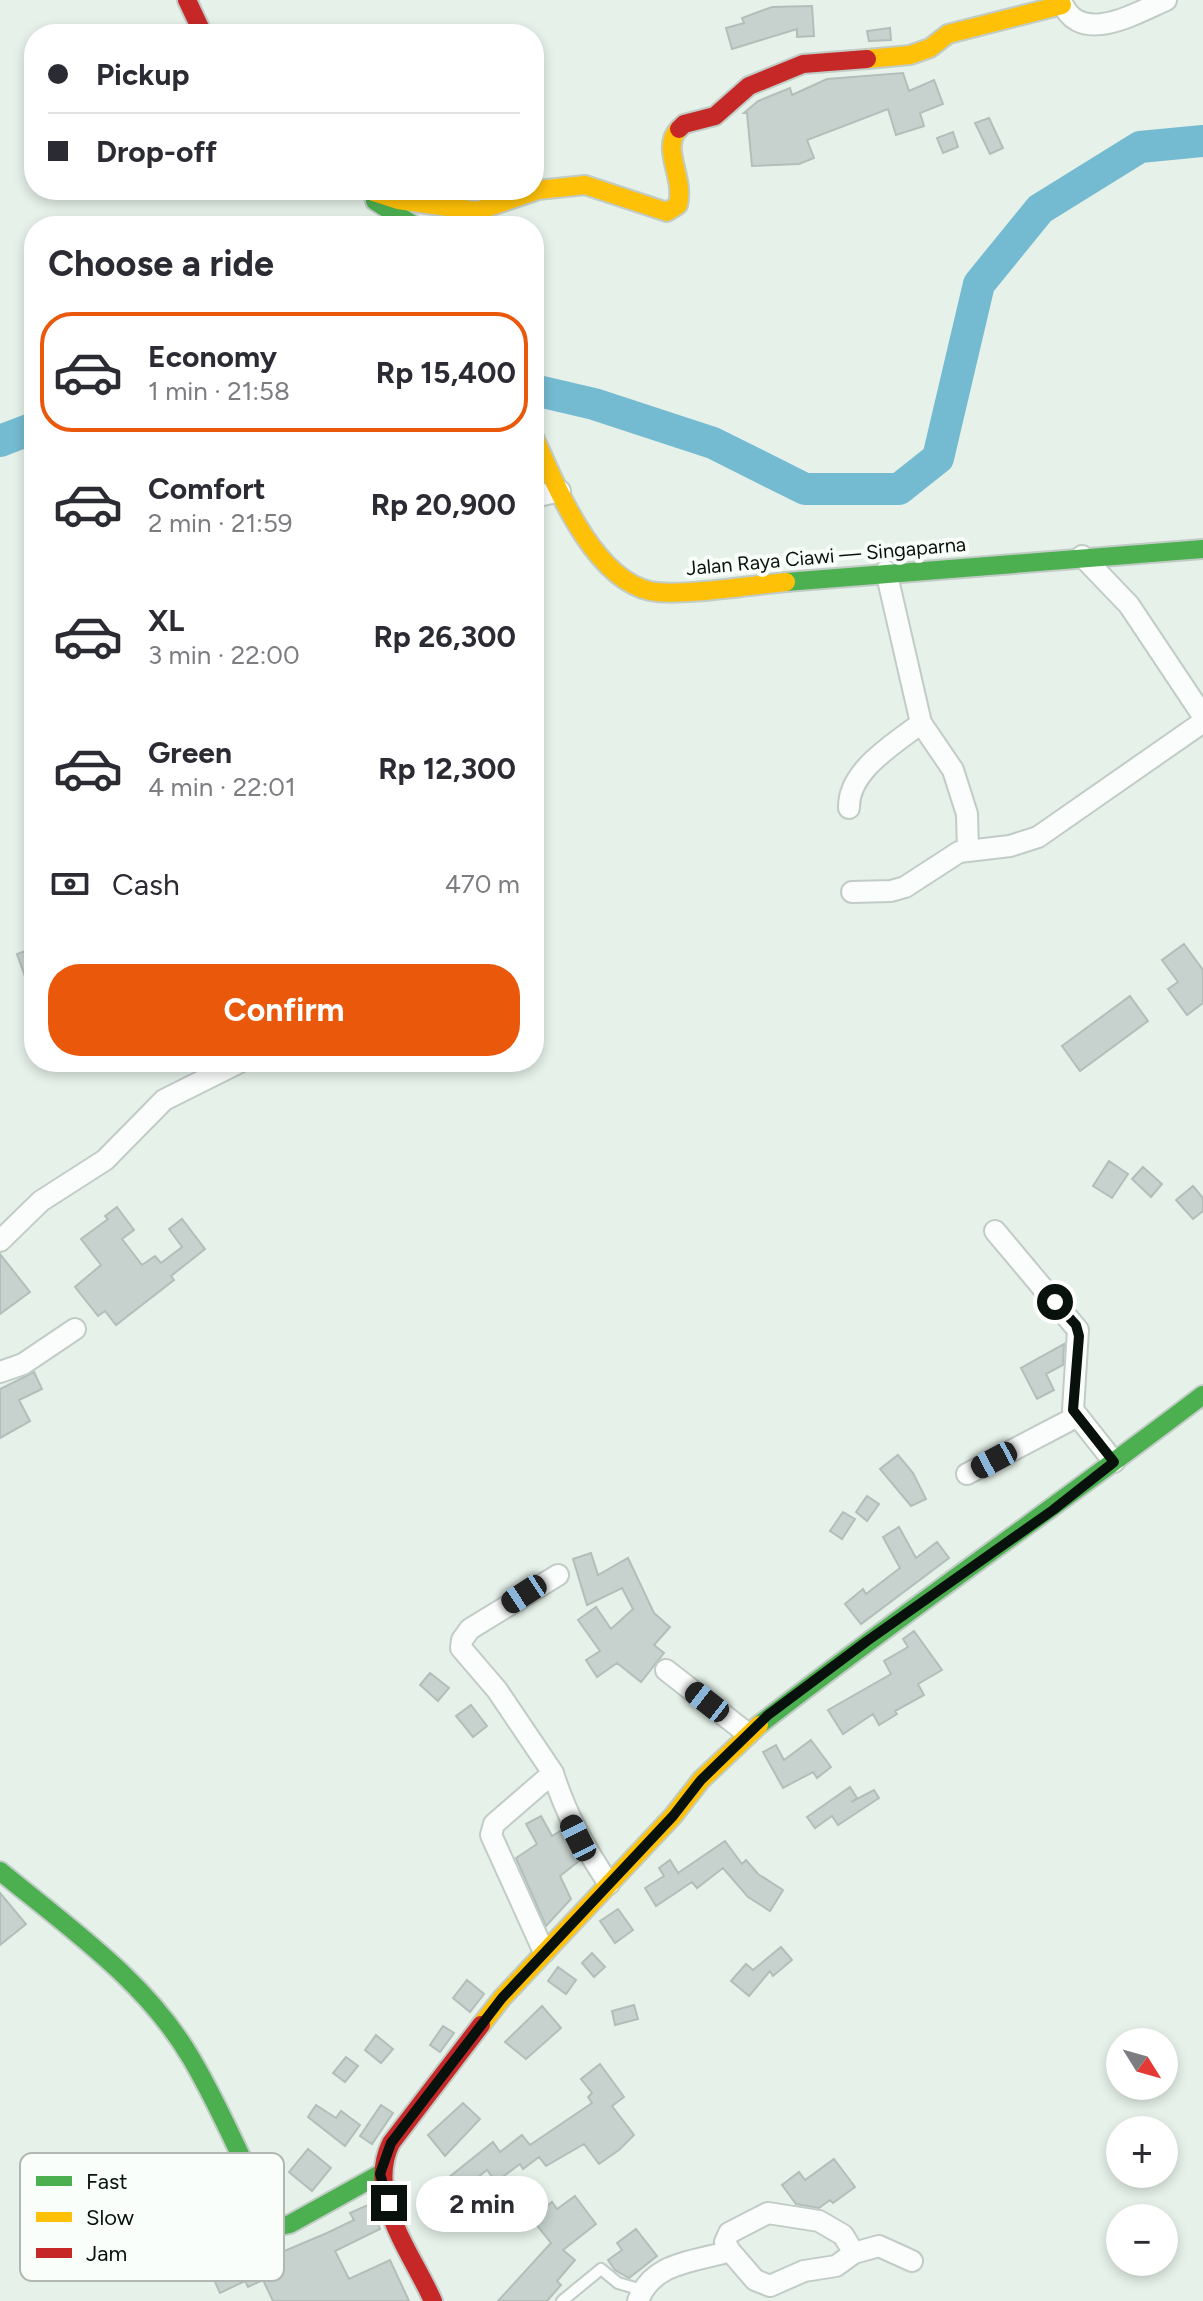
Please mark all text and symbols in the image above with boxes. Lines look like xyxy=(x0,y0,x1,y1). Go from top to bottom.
text: Pickup xyxy=(96,56,190,93)
text: Drop-off xyxy=(96,133,217,170)
text: Choose a ride xyxy=(48,242,274,285)
icon: car xyxy=(52,336,124,408)
text: Economy xyxy=(148,338,277,375)
text: Rp 15,400 xyxy=(376,354,516,391)
text: 1 min · 21:58 xyxy=(148,375,290,407)
icon: car xyxy=(52,468,124,540)
text: Comfort xyxy=(148,470,266,507)
text: Rp 20,900 xyxy=(371,486,516,523)
text: 2 min · 21:59 xyxy=(148,507,293,539)
street label: Jalan Raya Ciawi — Singaparna xyxy=(685,532,967,580)
icon: car xyxy=(52,600,124,672)
text: XL xyxy=(148,602,184,639)
text: Rp 26,300 xyxy=(373,618,516,655)
text: 3 min · 22:00 xyxy=(148,639,300,671)
icon: car xyxy=(52,732,124,804)
text: Green xyxy=(148,734,232,771)
text: Rp 12,300 xyxy=(378,750,516,787)
text: 4 min · 22:01 xyxy=(148,771,296,803)
icon: cash xyxy=(48,862,92,906)
text: Cash xyxy=(112,866,180,903)
text: 470 m xyxy=(445,868,520,900)
button: Confirm xyxy=(48,964,520,1056)
route start xyxy=(1037,1284,1073,1320)
car xyxy=(967,1438,1021,1482)
car xyxy=(497,1571,551,1617)
car xyxy=(681,1678,733,1726)
car xyxy=(556,1811,600,1865)
north arrow xyxy=(1106,2028,1178,2100)
map controls xyxy=(1106,2028,1178,2276)
button: + xyxy=(1106,2116,1178,2188)
legend xyxy=(20,2153,284,2281)
text: Fast xyxy=(86,2168,128,2195)
callout: 2 min xyxy=(417,2175,549,2231)
route end xyxy=(371,2185,407,2221)
text: 2 min xyxy=(449,2188,515,2220)
text: Slow xyxy=(86,2204,135,2231)
button: − xyxy=(1106,2204,1178,2276)
text: Jam xyxy=(86,2240,127,2267)

